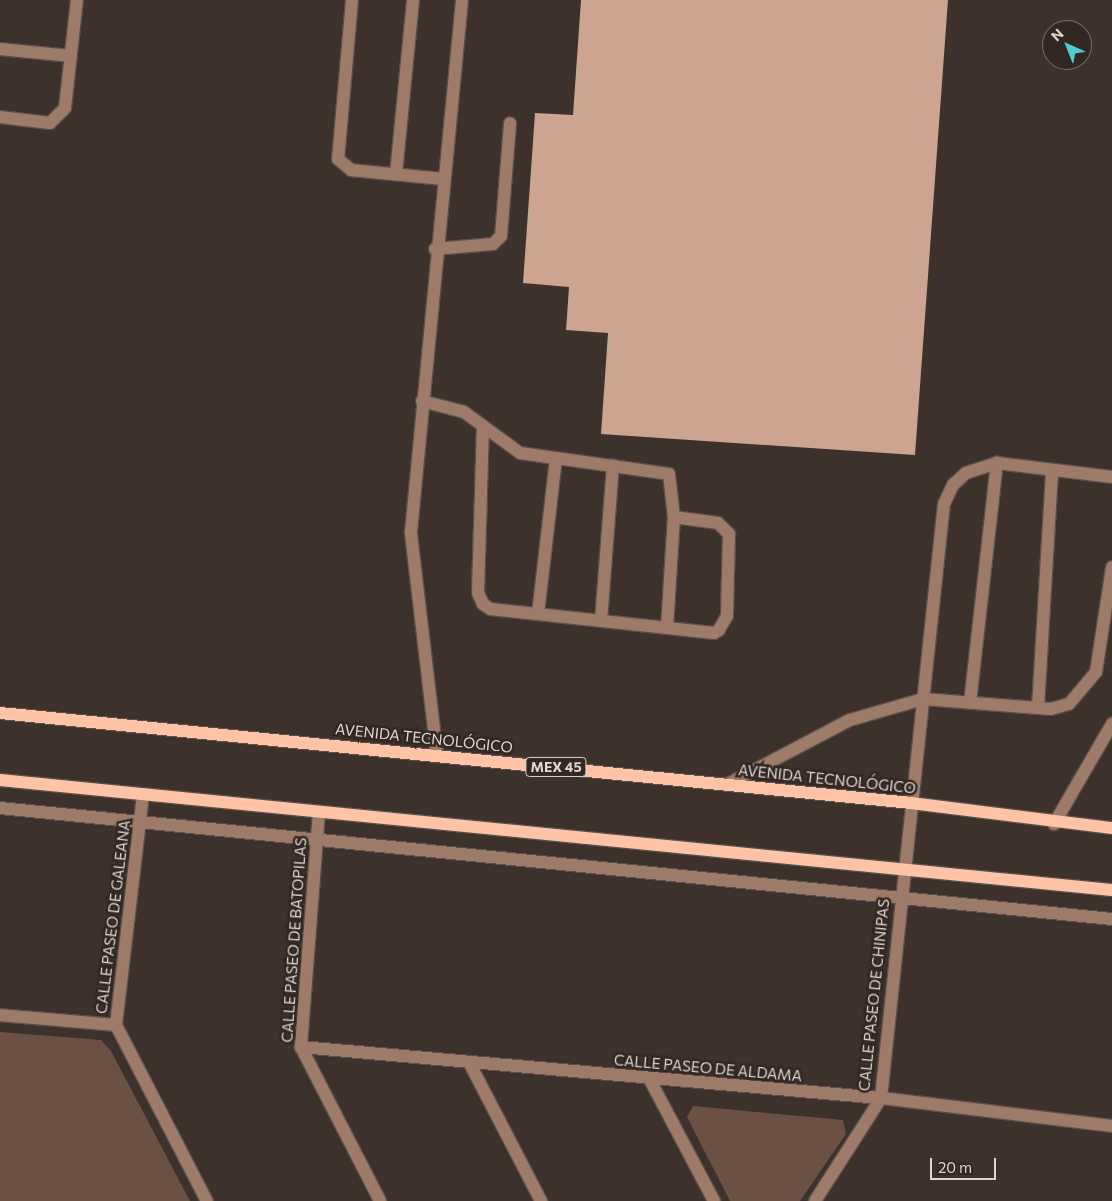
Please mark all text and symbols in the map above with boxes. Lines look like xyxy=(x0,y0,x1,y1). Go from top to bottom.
north arrow xyxy=(1042,20,1092,70)
text: N xyxy=(1047,25,1067,44)
street label: AVENIDA TECNOLÓGICO xyxy=(334,720,514,756)
road number: MEX 45 xyxy=(525,756,587,779)
street label: AVENIDA TECNOLÓGICO xyxy=(737,761,917,797)
street label: CALLE PASEO DE GALEANA xyxy=(92,819,134,1015)
street label: CALLE PASEO DE BATOPILAS xyxy=(278,837,310,1043)
street label: CALLE PASEO DE CHINIPAS xyxy=(855,898,893,1092)
street label: CALLE PASEO DE ALDAMA xyxy=(613,1051,803,1085)
scale bar xyxy=(932,1148,998,1180)
text: 20 m xyxy=(938,1158,972,1176)

